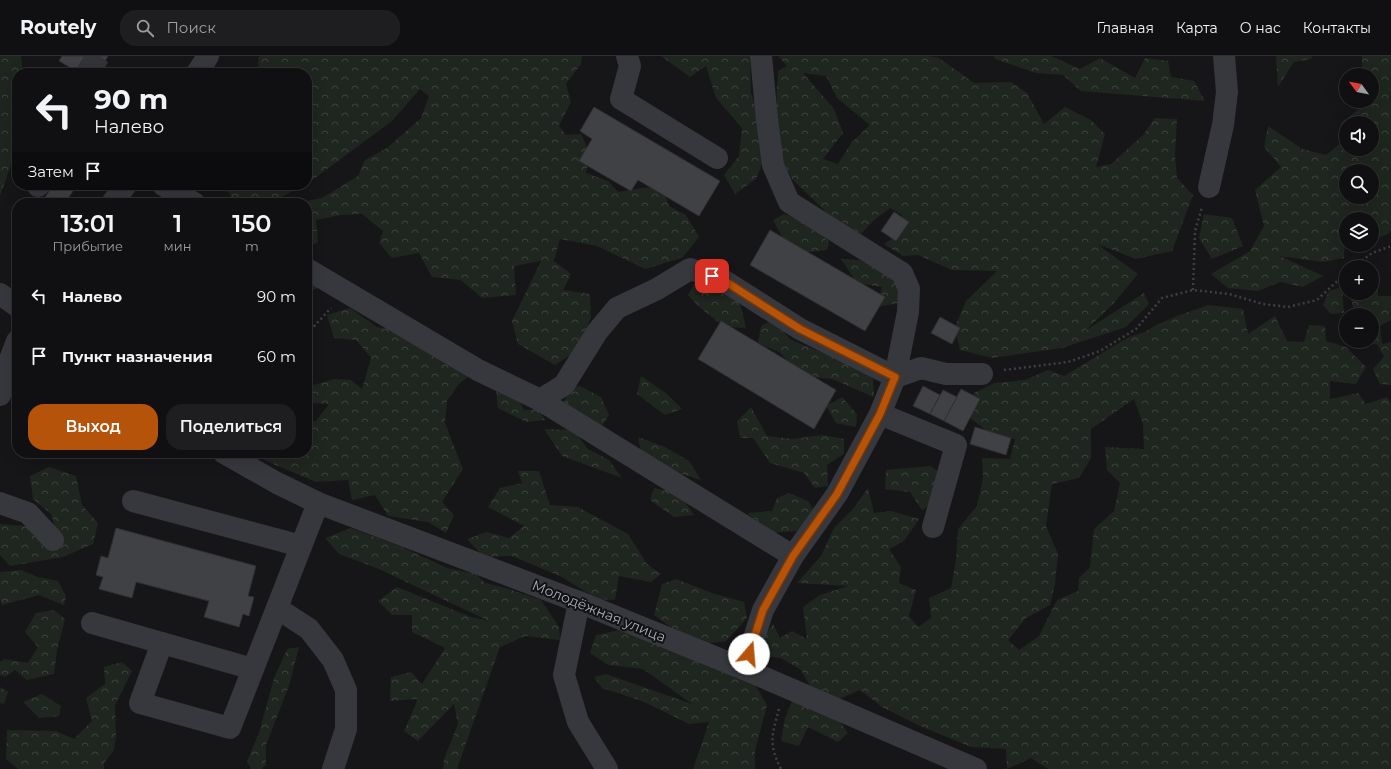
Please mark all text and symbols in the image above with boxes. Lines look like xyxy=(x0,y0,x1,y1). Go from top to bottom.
search box xyxy=(120,10,400,46)
text: Routely xyxy=(20,16,96,39)
icon: search xyxy=(134,17,156,39)
text: Поиск xyxy=(166,18,216,37)
text: Главная xyxy=(1096,19,1154,37)
text: Карта xyxy=(1176,19,1218,37)
text: О нас xyxy=(1240,19,1281,37)
text: Контакты xyxy=(1303,19,1371,37)
north arrow xyxy=(1339,68,1379,108)
map controls xyxy=(1339,68,1379,348)
text: 90 m xyxy=(94,82,168,116)
icon: left xyxy=(28,84,80,136)
text: Налево xyxy=(94,116,164,138)
button: sound xyxy=(1339,116,1379,156)
icon: arrive xyxy=(82,160,104,182)
text: Затем xyxy=(28,162,74,181)
button: search xyxy=(1339,164,1379,204)
text: 13:01 xyxy=(61,209,115,238)
text: 1 xyxy=(173,209,182,238)
text: 150 xyxy=(232,209,271,238)
button: layers xyxy=(1339,212,1379,252)
text: Прибытие xyxy=(53,238,123,254)
text: мин xyxy=(164,238,192,254)
text: m xyxy=(245,238,259,254)
pin xyxy=(695,259,729,293)
button: + xyxy=(1339,260,1379,300)
icon: arrive xyxy=(701,265,723,287)
icon: left xyxy=(28,285,50,307)
text: Налево xyxy=(62,287,122,306)
text: 90 m xyxy=(257,287,296,306)
button: − xyxy=(1339,308,1379,348)
icon: arrive xyxy=(28,345,50,367)
text: Пункт назначения xyxy=(62,347,213,366)
text: 60 m xyxy=(257,347,296,366)
button: Выход xyxy=(28,404,158,450)
button: Поделиться xyxy=(166,404,296,450)
street label: Молодёжная улица xyxy=(529,576,669,646)
position arrow xyxy=(728,633,770,675)

